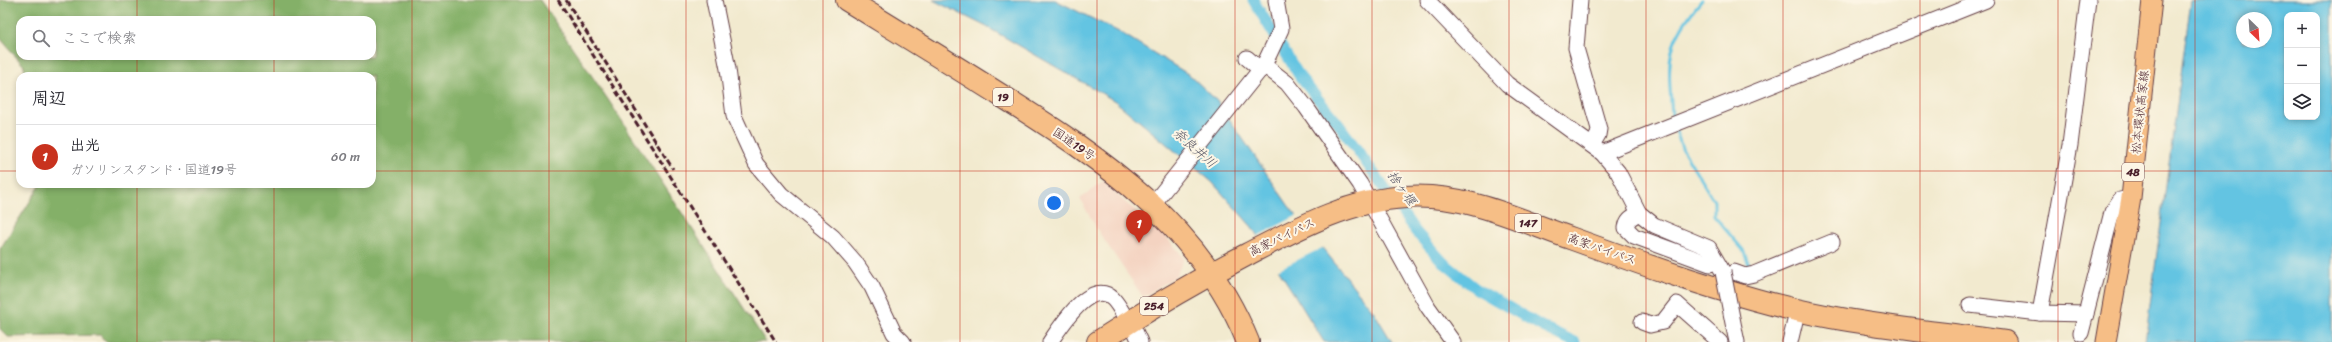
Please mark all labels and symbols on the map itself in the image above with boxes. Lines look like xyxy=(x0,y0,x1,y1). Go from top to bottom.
north arrow xyxy=(2236,12,2272,48)
street label: 松本環状高家線 xyxy=(2125,69,2155,155)
road number: 19 xyxy=(993,88,1013,106)
street label: 国道19号 xyxy=(1048,121,1100,167)
water label: 奈良井川 xyxy=(1168,122,1222,174)
road number: 48 xyxy=(2122,163,2144,181)
water label: 捨ヶ堰 xyxy=(1381,165,1424,212)
your location xyxy=(1044,193,1064,213)
pin: 1 xyxy=(1126,210,1152,243)
street label: 高家バイパス xyxy=(1245,211,1319,263)
road number: 147 xyxy=(1515,214,1541,232)
street label: 高家バイパス xyxy=(1564,227,1640,271)
road number: 254 xyxy=(1140,297,1168,315)

